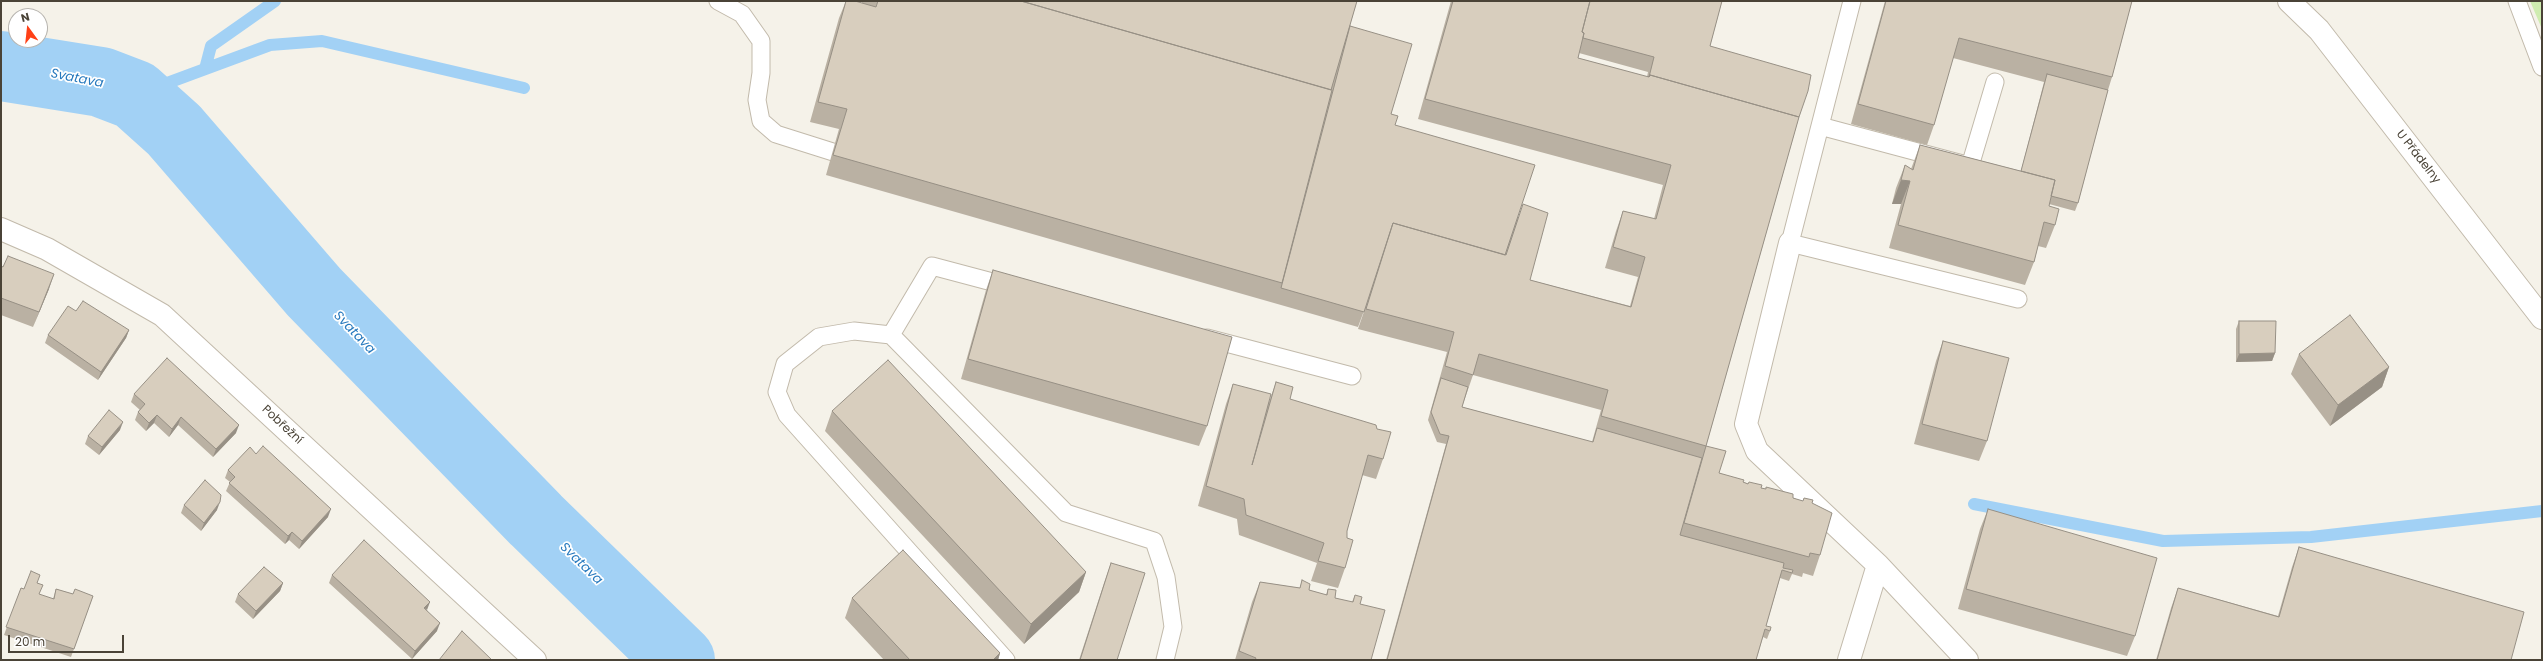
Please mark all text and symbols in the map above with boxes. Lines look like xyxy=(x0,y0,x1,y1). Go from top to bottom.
north arrow xyxy=(8,8,48,48)
text: N xyxy=(19,9,31,26)
water label: Svatava xyxy=(49,66,105,92)
street label: U Přádelny xyxy=(2393,127,2443,187)
water label: Svatava xyxy=(330,308,378,358)
street label: Pobřežní xyxy=(259,402,305,448)
water label: Svatava xyxy=(556,540,606,588)
scale bar xyxy=(10,627,126,653)
text: 20 m xyxy=(15,633,45,650)

